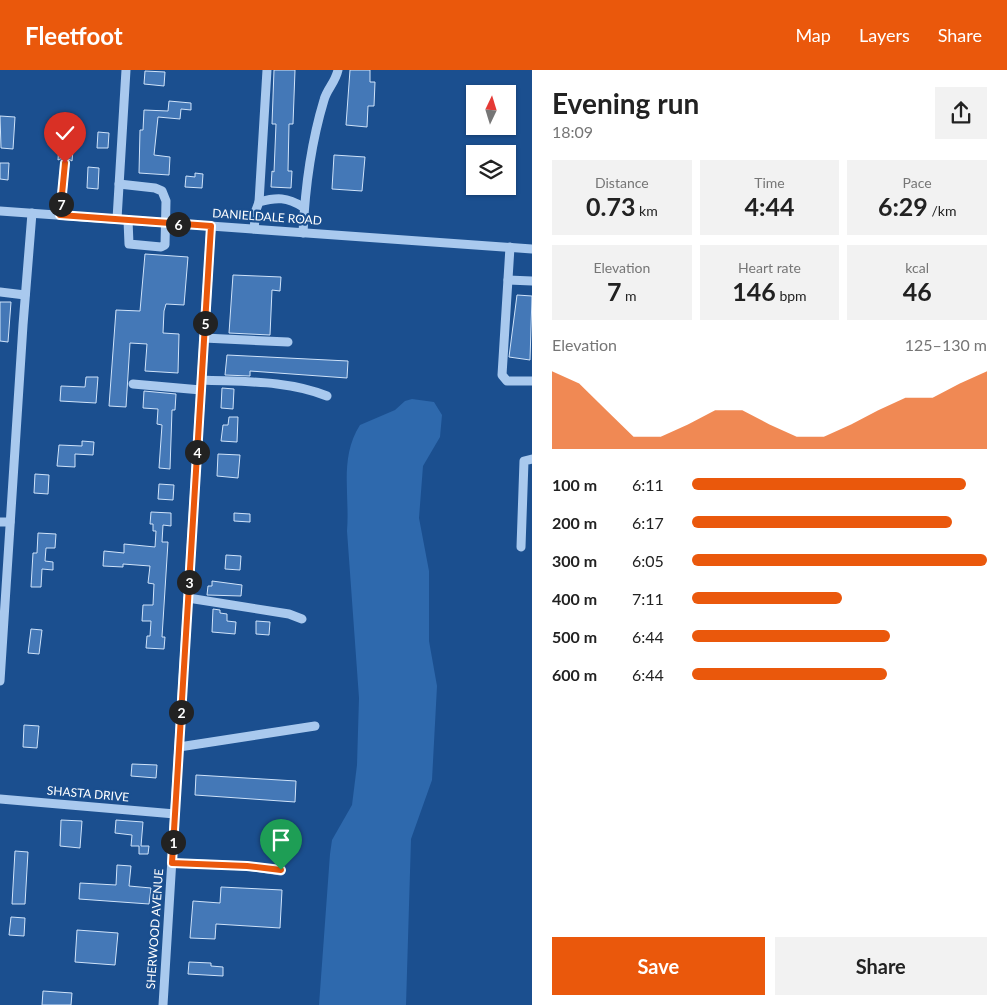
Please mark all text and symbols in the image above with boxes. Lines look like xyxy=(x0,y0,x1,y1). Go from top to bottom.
text: Fleetfoot xyxy=(25,21,123,50)
text: Map xyxy=(795,24,831,46)
text: Layers xyxy=(859,24,910,46)
text: Share xyxy=(938,24,982,46)
north arrow xyxy=(466,85,516,135)
map controls xyxy=(466,85,516,195)
text: Evening run xyxy=(552,86,699,120)
button: share xyxy=(935,87,987,139)
pin xyxy=(44,112,86,163)
icon: check xyxy=(51,119,79,147)
text: 18:09 xyxy=(552,122,593,141)
button: layers xyxy=(466,145,516,195)
text: Distance xyxy=(595,174,649,191)
text: Time xyxy=(754,174,785,191)
text: Pace xyxy=(903,174,932,191)
text: 0.73 xyxy=(586,191,635,221)
text: 4:44 xyxy=(745,191,794,221)
text: 6:29 xyxy=(878,191,928,221)
pin: 7 xyxy=(48,192,74,216)
text: 7 xyxy=(57,196,66,213)
text: km xyxy=(635,202,658,219)
text: /km xyxy=(928,202,956,219)
street label: DANIELDALE ROAD xyxy=(212,205,322,228)
pin: 6 xyxy=(166,212,190,236)
text: 6 xyxy=(174,216,183,233)
text: Elevation xyxy=(593,259,650,276)
text: Heart rate xyxy=(738,259,801,276)
text: kcal xyxy=(905,259,929,276)
text: 7 xyxy=(607,276,622,306)
text: 146 xyxy=(732,276,776,306)
text: 46 xyxy=(903,276,932,306)
text: m xyxy=(622,287,637,304)
text: bpm xyxy=(776,287,807,304)
pin: 5 xyxy=(192,310,218,336)
text: 5 xyxy=(201,315,210,332)
text: Elevation xyxy=(552,335,617,354)
text: 125–130 m xyxy=(905,335,987,354)
pin: 4 xyxy=(184,440,210,464)
text: 4 xyxy=(193,444,202,461)
text: 100 m xyxy=(552,475,597,494)
text: 6:11 xyxy=(632,475,664,494)
text: 200 m xyxy=(552,513,597,532)
text: 6:17 xyxy=(632,513,664,532)
text: 300 m xyxy=(552,551,597,570)
text: 6:05 xyxy=(632,551,664,570)
pin: 3 xyxy=(176,570,202,594)
text: 3 xyxy=(185,574,194,591)
text: 400 m xyxy=(552,589,597,608)
text: 7:11 xyxy=(632,589,664,608)
text: 500 m xyxy=(552,627,597,646)
text: 6:44 xyxy=(632,627,664,646)
text: 600 m xyxy=(552,665,597,684)
text: 6:44 xyxy=(632,665,664,684)
pin: 2 xyxy=(168,700,194,724)
text: 2 xyxy=(177,704,186,721)
street label: SHASTA DRIVE xyxy=(46,782,130,805)
pin xyxy=(260,819,302,870)
icon: arrive xyxy=(267,826,295,854)
pin: 1 xyxy=(160,830,186,854)
text: 1 xyxy=(169,834,178,851)
street label: SHERWOOD AVENUE xyxy=(143,868,166,990)
button: Save xyxy=(552,937,765,995)
button: Share xyxy=(775,937,987,995)

